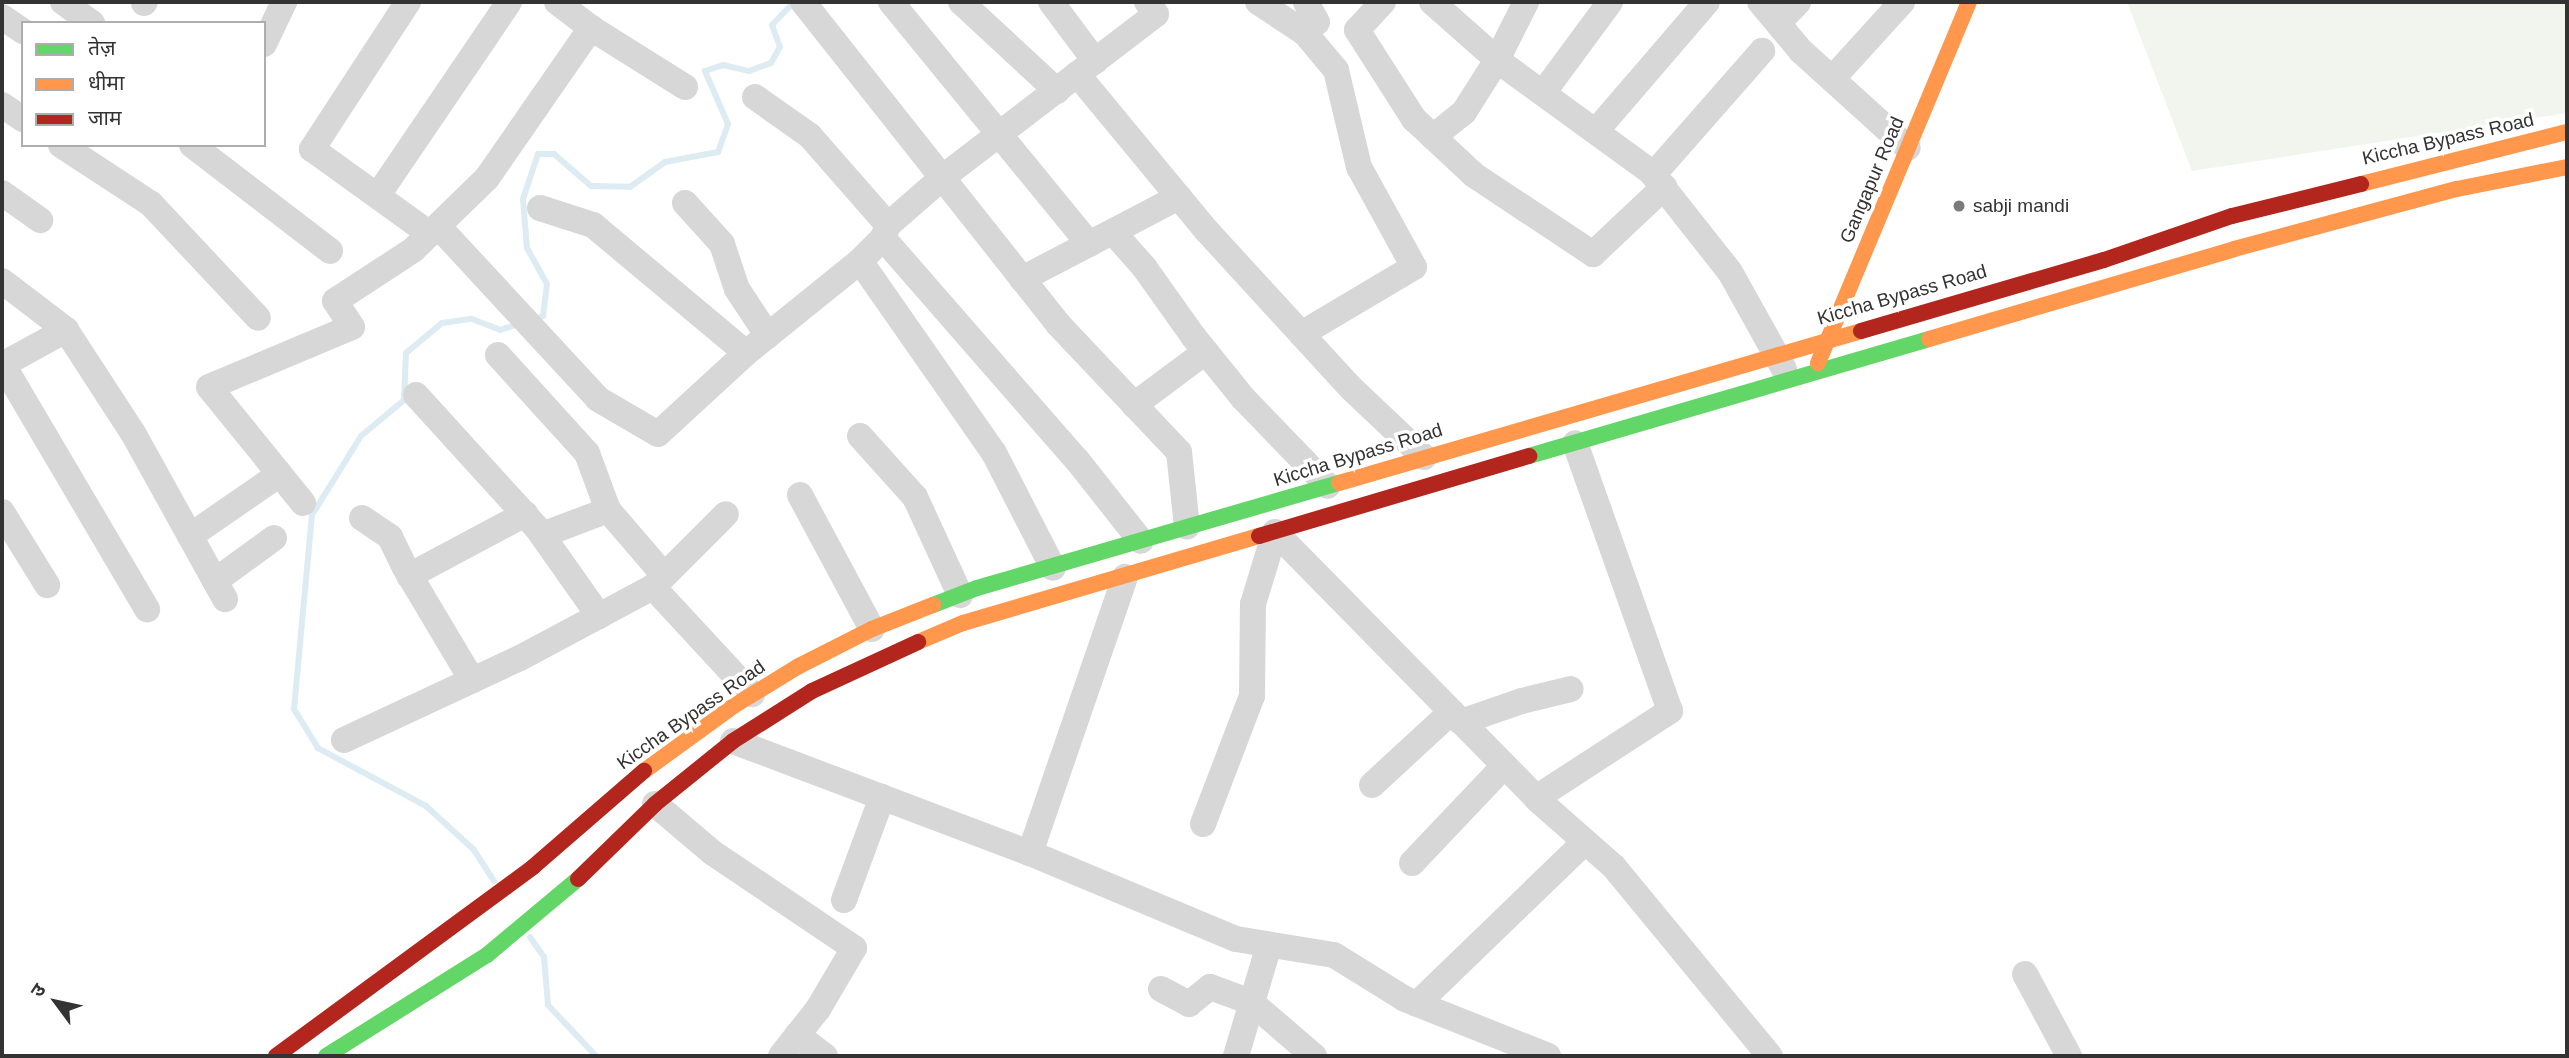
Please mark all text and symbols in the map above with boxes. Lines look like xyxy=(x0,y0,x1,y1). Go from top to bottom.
legend xyxy=(21,21,266,147)
text: तेज़ xyxy=(88,36,116,59)
text: धीमा xyxy=(88,71,124,94)
text: जाम xyxy=(88,106,122,129)
street label: Kiccha Bypass Road xyxy=(2360,108,2536,170)
street label: Gangapur Road xyxy=(1835,113,1909,247)
place label: sabji mandi xyxy=(1973,195,2069,217)
marker: sabji mandi xyxy=(1951,198,1967,214)
street label: Kiccha Bypass Road xyxy=(1815,260,1989,330)
street label: Kiccha Bypass Road xyxy=(1271,418,1445,492)
street label: Kiccha Bypass Road xyxy=(613,655,769,775)
north arrow xyxy=(21,967,91,1037)
text: उ xyxy=(26,980,50,1001)

